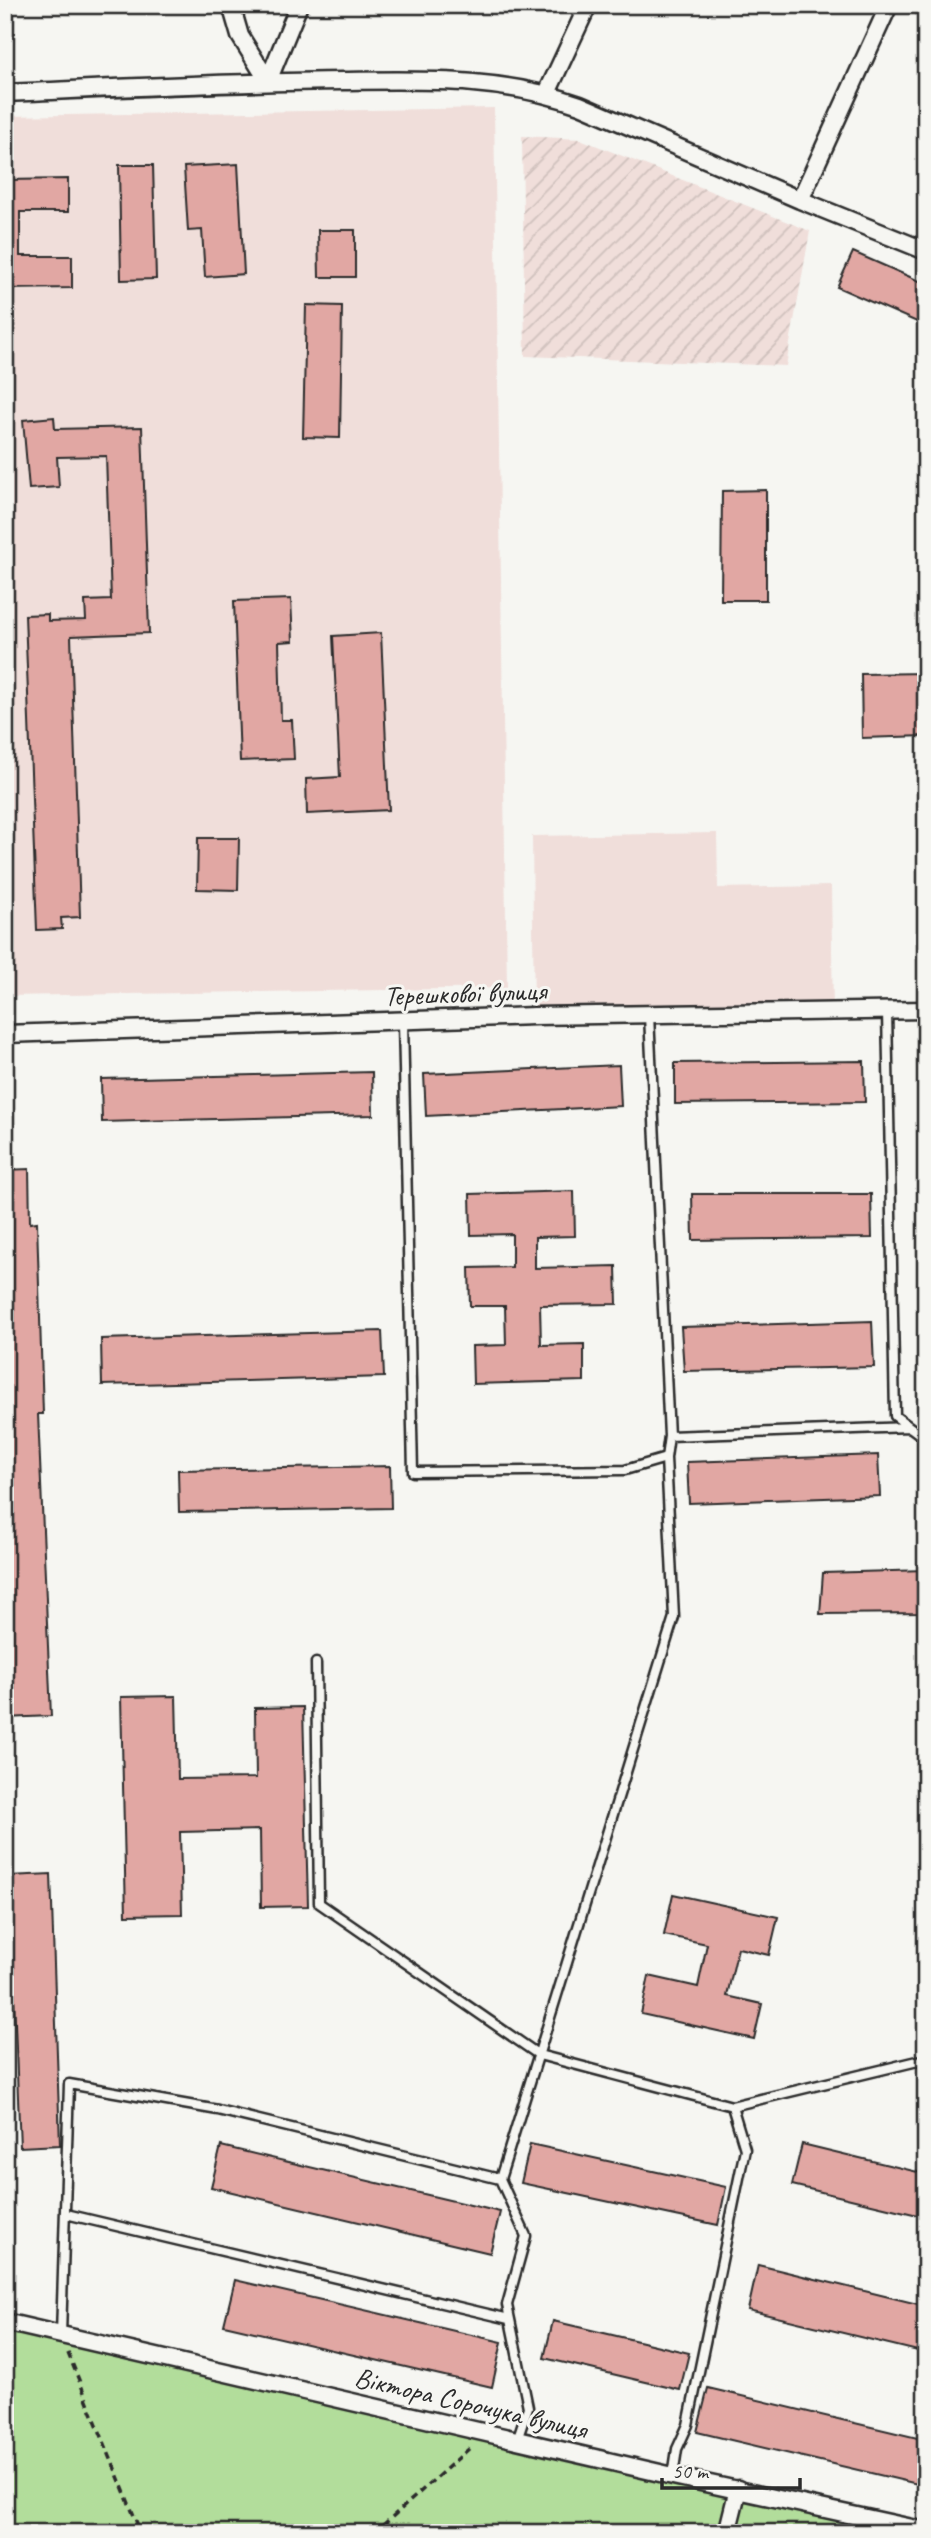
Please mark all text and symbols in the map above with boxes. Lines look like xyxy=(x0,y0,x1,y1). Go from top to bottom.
street label: Терешкової вулиця xyxy=(383,973,549,1013)
street label: Віктора Сорочука вулиця xyxy=(351,2359,593,2447)
scale bar xyxy=(662,2447,800,2491)
text: 50 m xyxy=(672,2458,710,2484)

